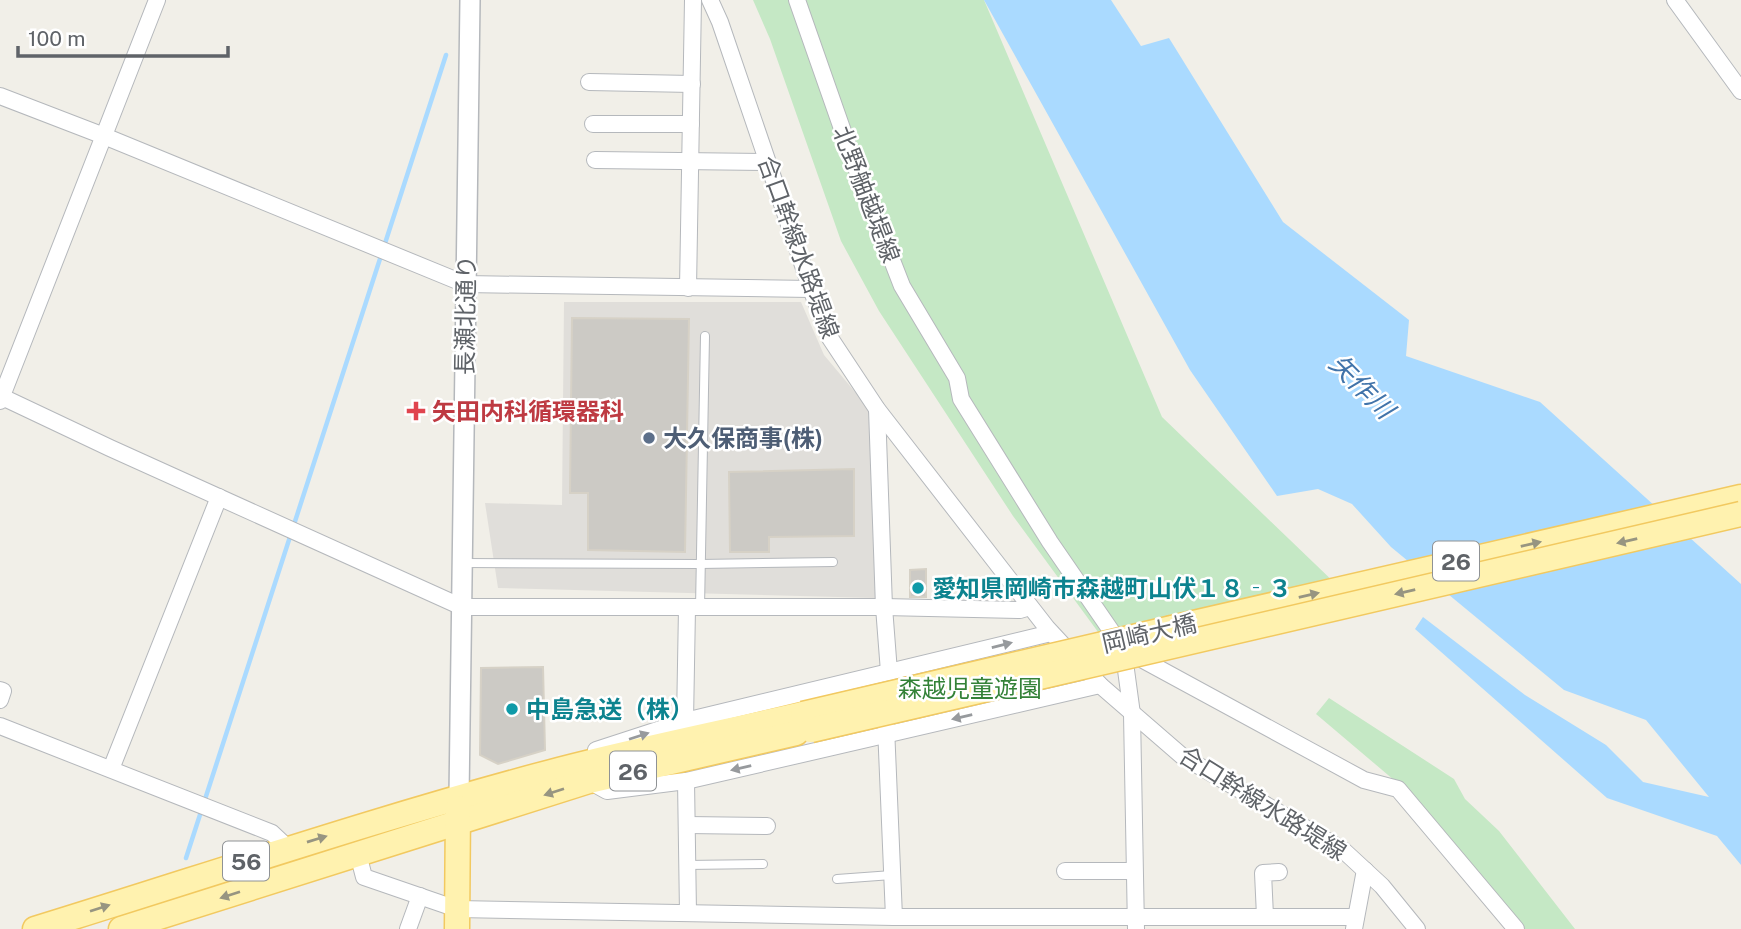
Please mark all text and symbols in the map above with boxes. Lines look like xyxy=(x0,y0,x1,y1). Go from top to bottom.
scale bar xyxy=(18,14,228,58)
text: 100 m xyxy=(28,26,85,51)
street label: 北野舳越堤線 xyxy=(828,122,906,266)
street label: 合口幹線水路堤線 xyxy=(753,152,845,342)
street label: 長瀬北通り xyxy=(450,255,480,375)
water label: 矢作川 xyxy=(1323,347,1403,427)
place label: 矢田内科循環器科 xyxy=(432,397,624,425)
marker: 矢田内科循環器科 xyxy=(406,401,426,421)
place label: 大久保商事(株) xyxy=(663,424,823,452)
marker: 大久保商事(株) xyxy=(641,430,657,446)
one-way arrow xyxy=(1616,536,1638,547)
one-way arrow xyxy=(1520,539,1542,550)
road number: 26 xyxy=(1433,541,1479,580)
place label: 愛知県岡崎市森越町山伏１８‐３ xyxy=(932,574,1292,602)
marker: 愛知県岡崎市森越町山伏１８‐３ xyxy=(910,580,926,596)
one-way arrow xyxy=(1394,587,1416,598)
one-way arrow xyxy=(1298,589,1320,600)
street label: 岡崎大橋 xyxy=(1099,609,1199,657)
one-way arrow xyxy=(991,639,1013,650)
park label: 森越児童遊園 xyxy=(898,674,1042,702)
place label: 中島急送（株） xyxy=(526,695,694,723)
marker: 中島急送（株） xyxy=(504,701,520,717)
one-way arrow xyxy=(951,711,973,722)
one-way arrow xyxy=(629,730,650,741)
street label: 合口幹線水路堤線 xyxy=(1174,740,1352,866)
road number: 26 xyxy=(610,751,656,790)
one-way arrow xyxy=(730,763,752,774)
one-way arrow xyxy=(543,788,564,798)
one-way arrow xyxy=(307,834,328,844)
road number: 56 xyxy=(223,842,269,880)
one-way arrow xyxy=(219,890,240,901)
one-way arrow xyxy=(90,903,111,913)

